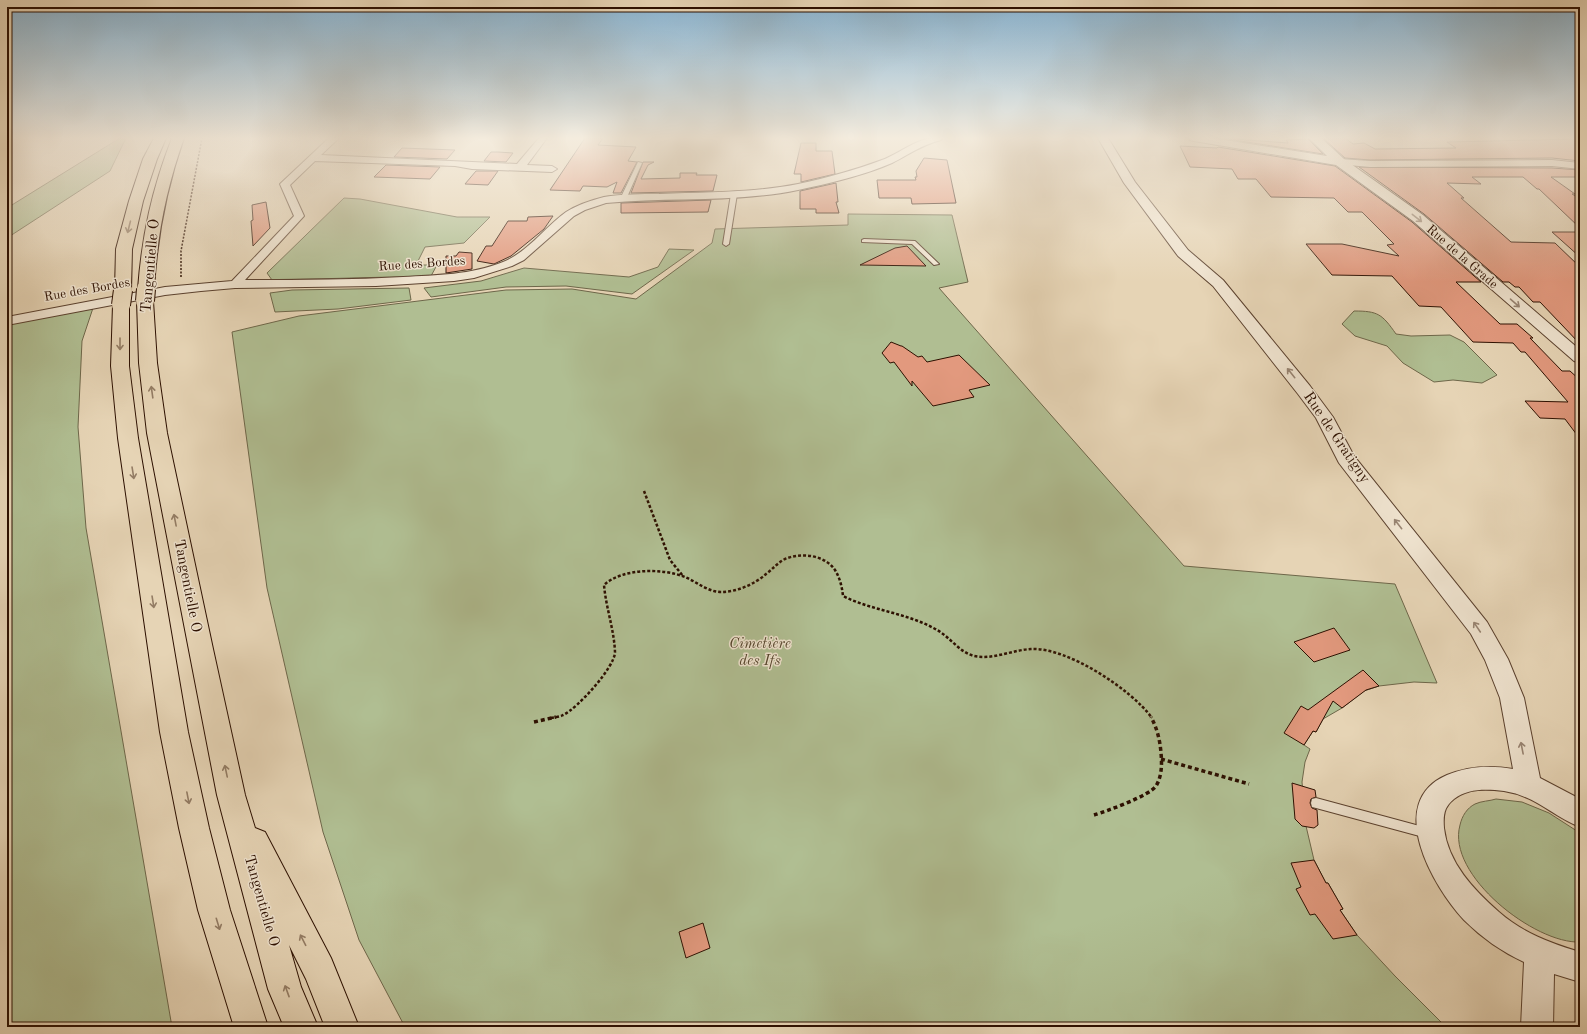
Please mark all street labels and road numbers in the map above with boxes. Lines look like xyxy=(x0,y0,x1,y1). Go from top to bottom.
street label: Tangentielle O xyxy=(139,218,163,314)
street label: Rue de la Grade xyxy=(1424,223,1500,291)
street label: Rue des Bordes xyxy=(378,254,466,274)
street label: Rue des Bordes xyxy=(43,276,131,304)
street label: Rue de Gratigny xyxy=(1300,390,1372,486)
street label: Tangentielle O xyxy=(171,538,203,634)
street label: Tangentielle O xyxy=(241,854,281,948)

